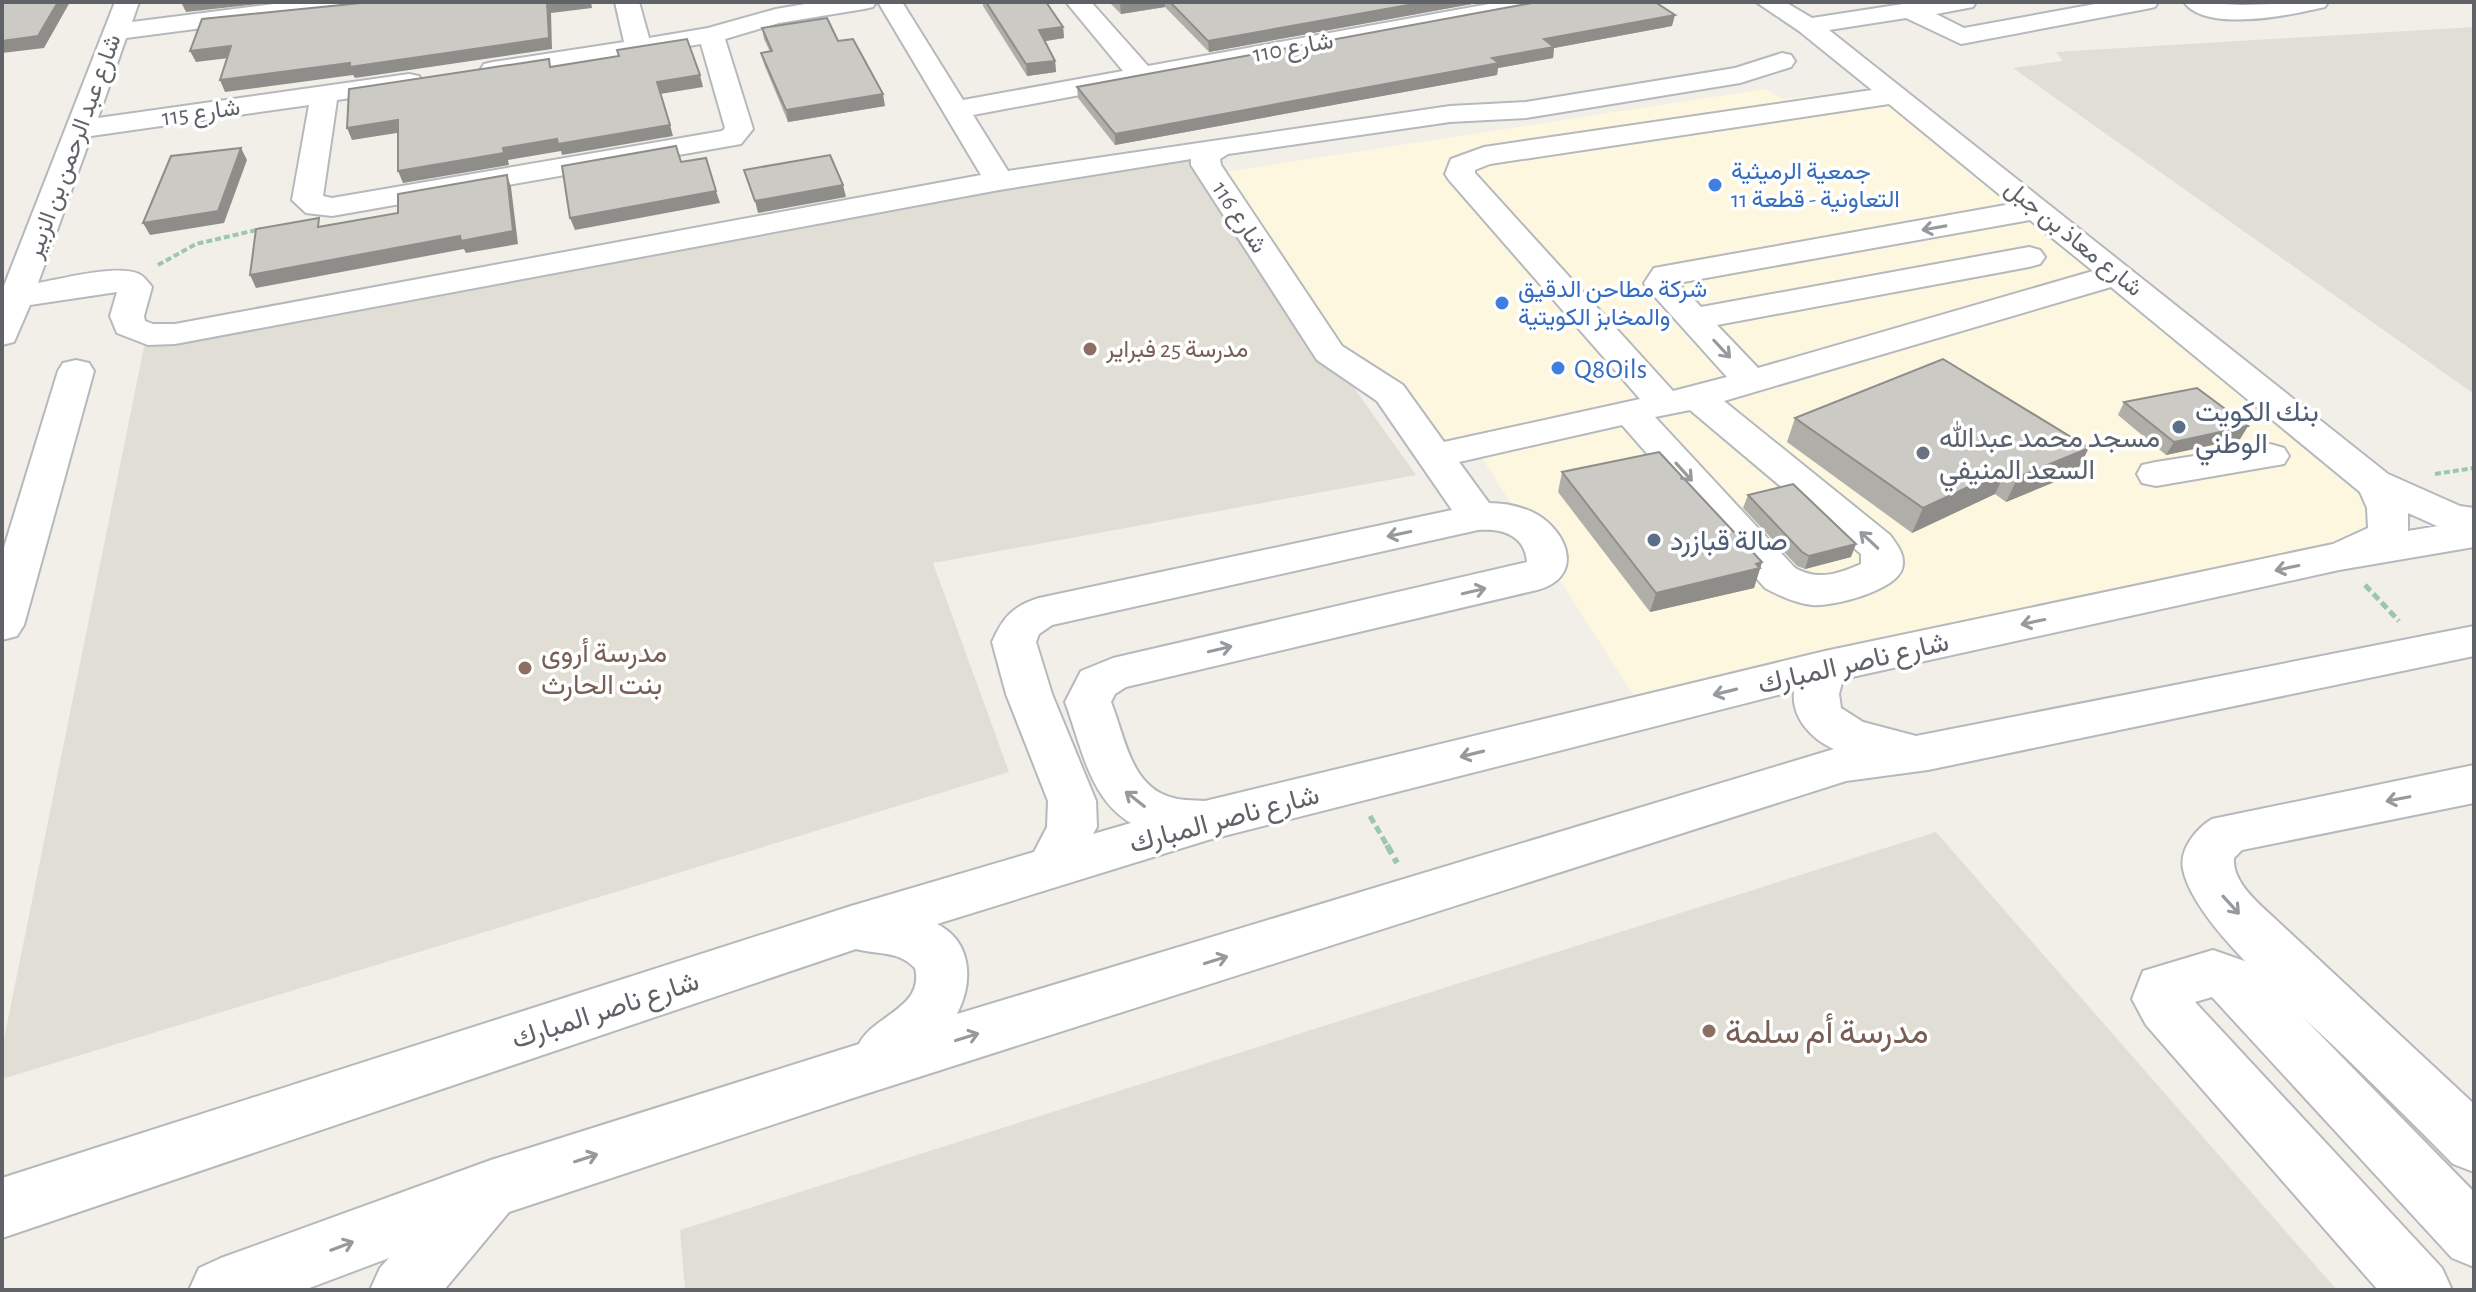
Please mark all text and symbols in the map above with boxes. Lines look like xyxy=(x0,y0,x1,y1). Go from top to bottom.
street label: شارع 110 xyxy=(1251,29,1336,70)
street label: شارع عبد الرحمن بن الزبير xyxy=(22,31,128,263)
street label: شارع 115 xyxy=(160,96,242,133)
place label: جمعية الرميثية التعاونية - قطعة 11 xyxy=(1731,160,1900,214)
marker: جمعية الرميثية التعاونية - قطعة 11 xyxy=(1706,176,1724,194)
street label: شارع معاذ بن جبل xyxy=(1998,176,2147,304)
street label: شارع 116 xyxy=(1205,177,1271,259)
one-way arrow xyxy=(1922,221,1947,236)
place label: شركة مطاحن الدقيق والمخابز الكويتية xyxy=(1518,278,1707,332)
marker: شركة مطاحن الدقيق والمخابز الكويتية xyxy=(1493,294,1511,312)
place label: مدرسة 25 فبراير xyxy=(1105,338,1248,364)
one-way arrow xyxy=(1712,339,1731,359)
marker: مدرسة 25 فبراير xyxy=(1081,340,1099,358)
place label: Q8Oils xyxy=(1574,356,1647,384)
marker: Q8Oils xyxy=(1549,359,1567,377)
place label: بنك الكويت الوطني xyxy=(2195,399,2319,466)
marker: بنك الكويت الوطني xyxy=(2170,418,2188,436)
place label: مسجد محمد عبدالله السعد المنيفي xyxy=(1939,421,2160,492)
marker: مسجد محمد عبدالله السعد المنيفي xyxy=(1914,444,1932,462)
one-way arrow xyxy=(1675,461,1693,481)
one-way arrow xyxy=(1386,527,1412,542)
place label: صالة قبازرد xyxy=(1670,528,1788,558)
marker: صالة قبازرد xyxy=(1645,531,1663,549)
one-way arrow xyxy=(1859,531,1879,550)
one-way arrow xyxy=(2275,561,2300,576)
one-way arrow xyxy=(1460,583,1486,598)
one-way arrow xyxy=(2021,615,2046,630)
street label: شارع ناصر المبارك xyxy=(1755,628,1952,702)
place label: مدرسة أروى بنت الحارث xyxy=(541,637,667,702)
one-way arrow xyxy=(1207,641,1233,656)
marker: مدرسة أروى بنت الحارث xyxy=(516,659,534,677)
one-way arrow xyxy=(1712,685,1738,700)
one-way arrow xyxy=(1460,748,1486,763)
street label: شارع ناصر المبارك xyxy=(1127,781,1323,862)
one-way arrow xyxy=(1125,791,1146,808)
one-way arrow xyxy=(2385,792,2411,807)
one-way arrow xyxy=(2222,894,2240,914)
one-way arrow xyxy=(1203,951,1228,966)
street label: شارع ناصر المبارك xyxy=(509,967,704,1057)
place label: مدرسة أم سلمة xyxy=(1725,1013,1929,1054)
marker: مدرسة أم سلمة xyxy=(1700,1022,1718,1040)
one-way arrow xyxy=(954,1029,980,1044)
one-way arrow xyxy=(573,1150,599,1165)
one-way arrow xyxy=(329,1238,354,1252)

